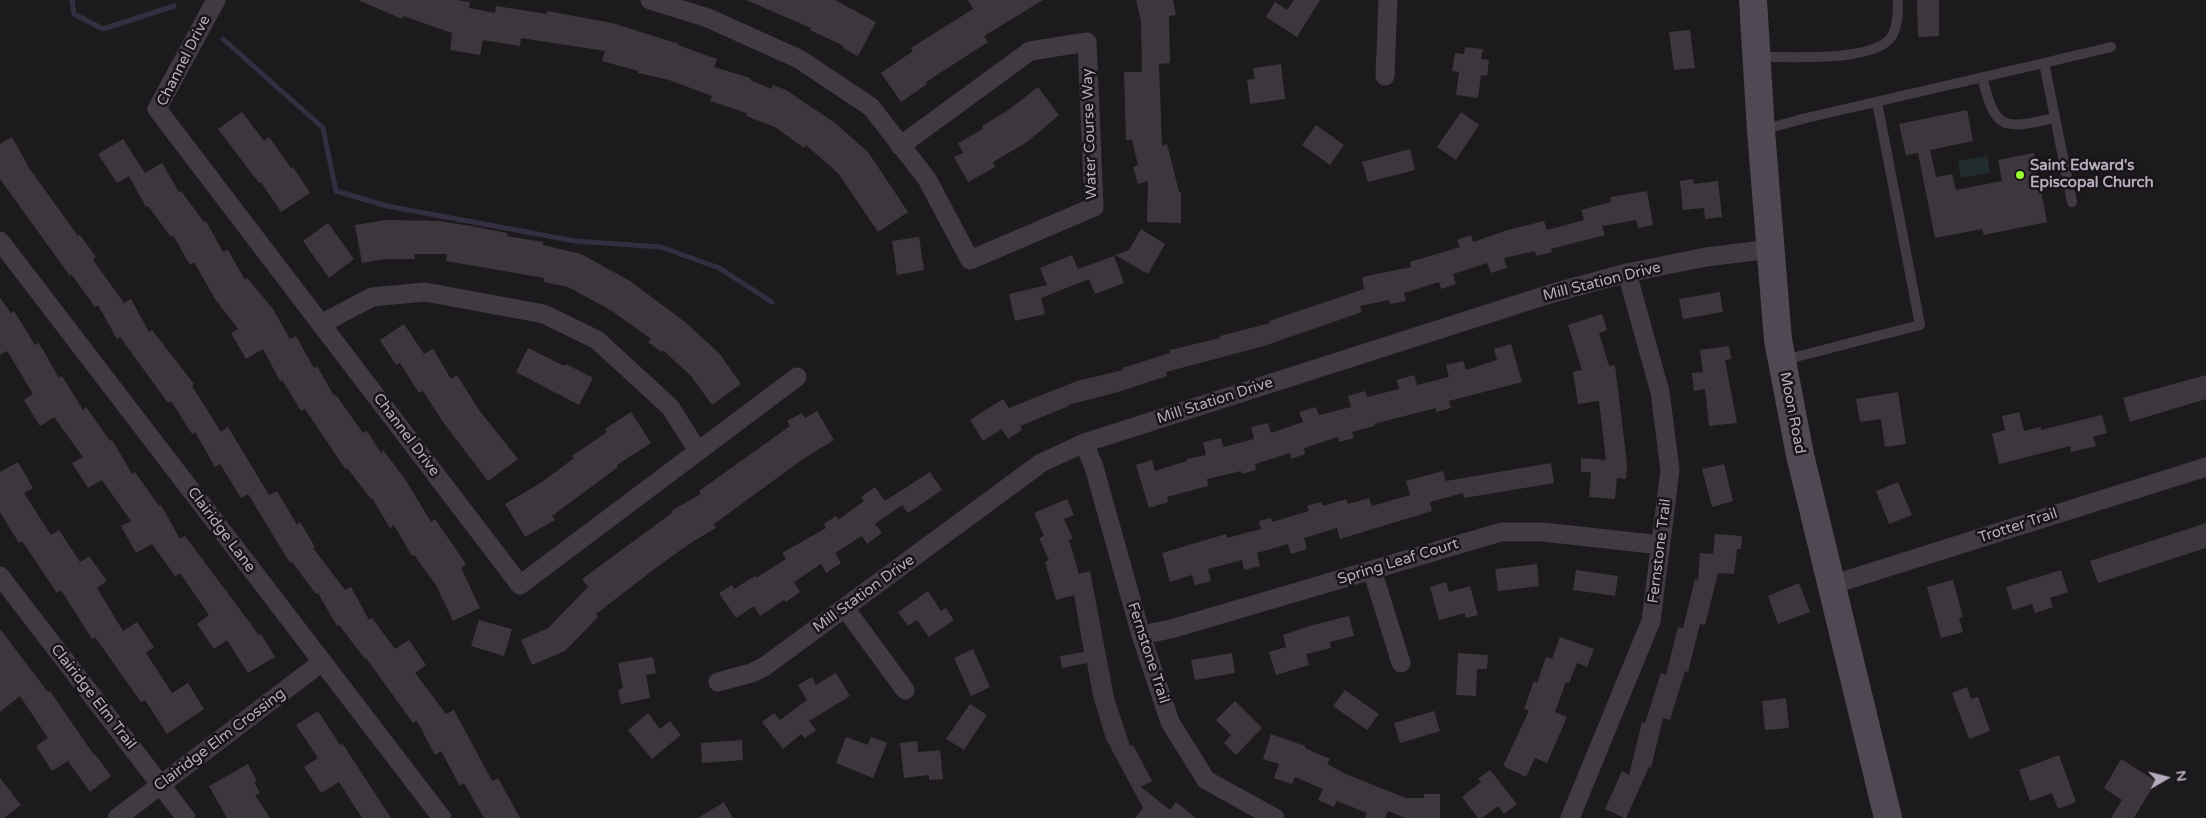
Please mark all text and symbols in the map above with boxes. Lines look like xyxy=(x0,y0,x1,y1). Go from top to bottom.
street label: Channel Drive xyxy=(153,13,215,109)
street label: Water Course Way xyxy=(1079,68,1101,200)
place label: Saint Edward's Episcopal Church xyxy=(2030,157,2154,192)
marker: Saint Edward's Episcopal Church xyxy=(2014,169,2026,181)
street label: Mill Station Drive xyxy=(1541,259,1663,305)
street label: Moon Road xyxy=(1775,370,1809,456)
street label: Mill Station Drive xyxy=(1155,374,1275,428)
street label: Channel Drive xyxy=(369,390,443,480)
street label: Clairidge Lane xyxy=(183,484,259,576)
street label: Fernstone Trail xyxy=(1645,498,1675,604)
street label: Trotter Trail xyxy=(1976,505,2060,547)
street label: Spring Leaf Court xyxy=(1335,535,1461,589)
street label: Mill Station Drive xyxy=(810,551,918,637)
street label: Fernstone Trail xyxy=(1123,600,1173,706)
street label: Clairidge Elm Trail xyxy=(47,641,139,753)
street label: Clairidge Elm Crossing xyxy=(151,685,289,795)
north arrow xyxy=(2141,753,2191,803)
text: N xyxy=(2172,769,2191,783)

